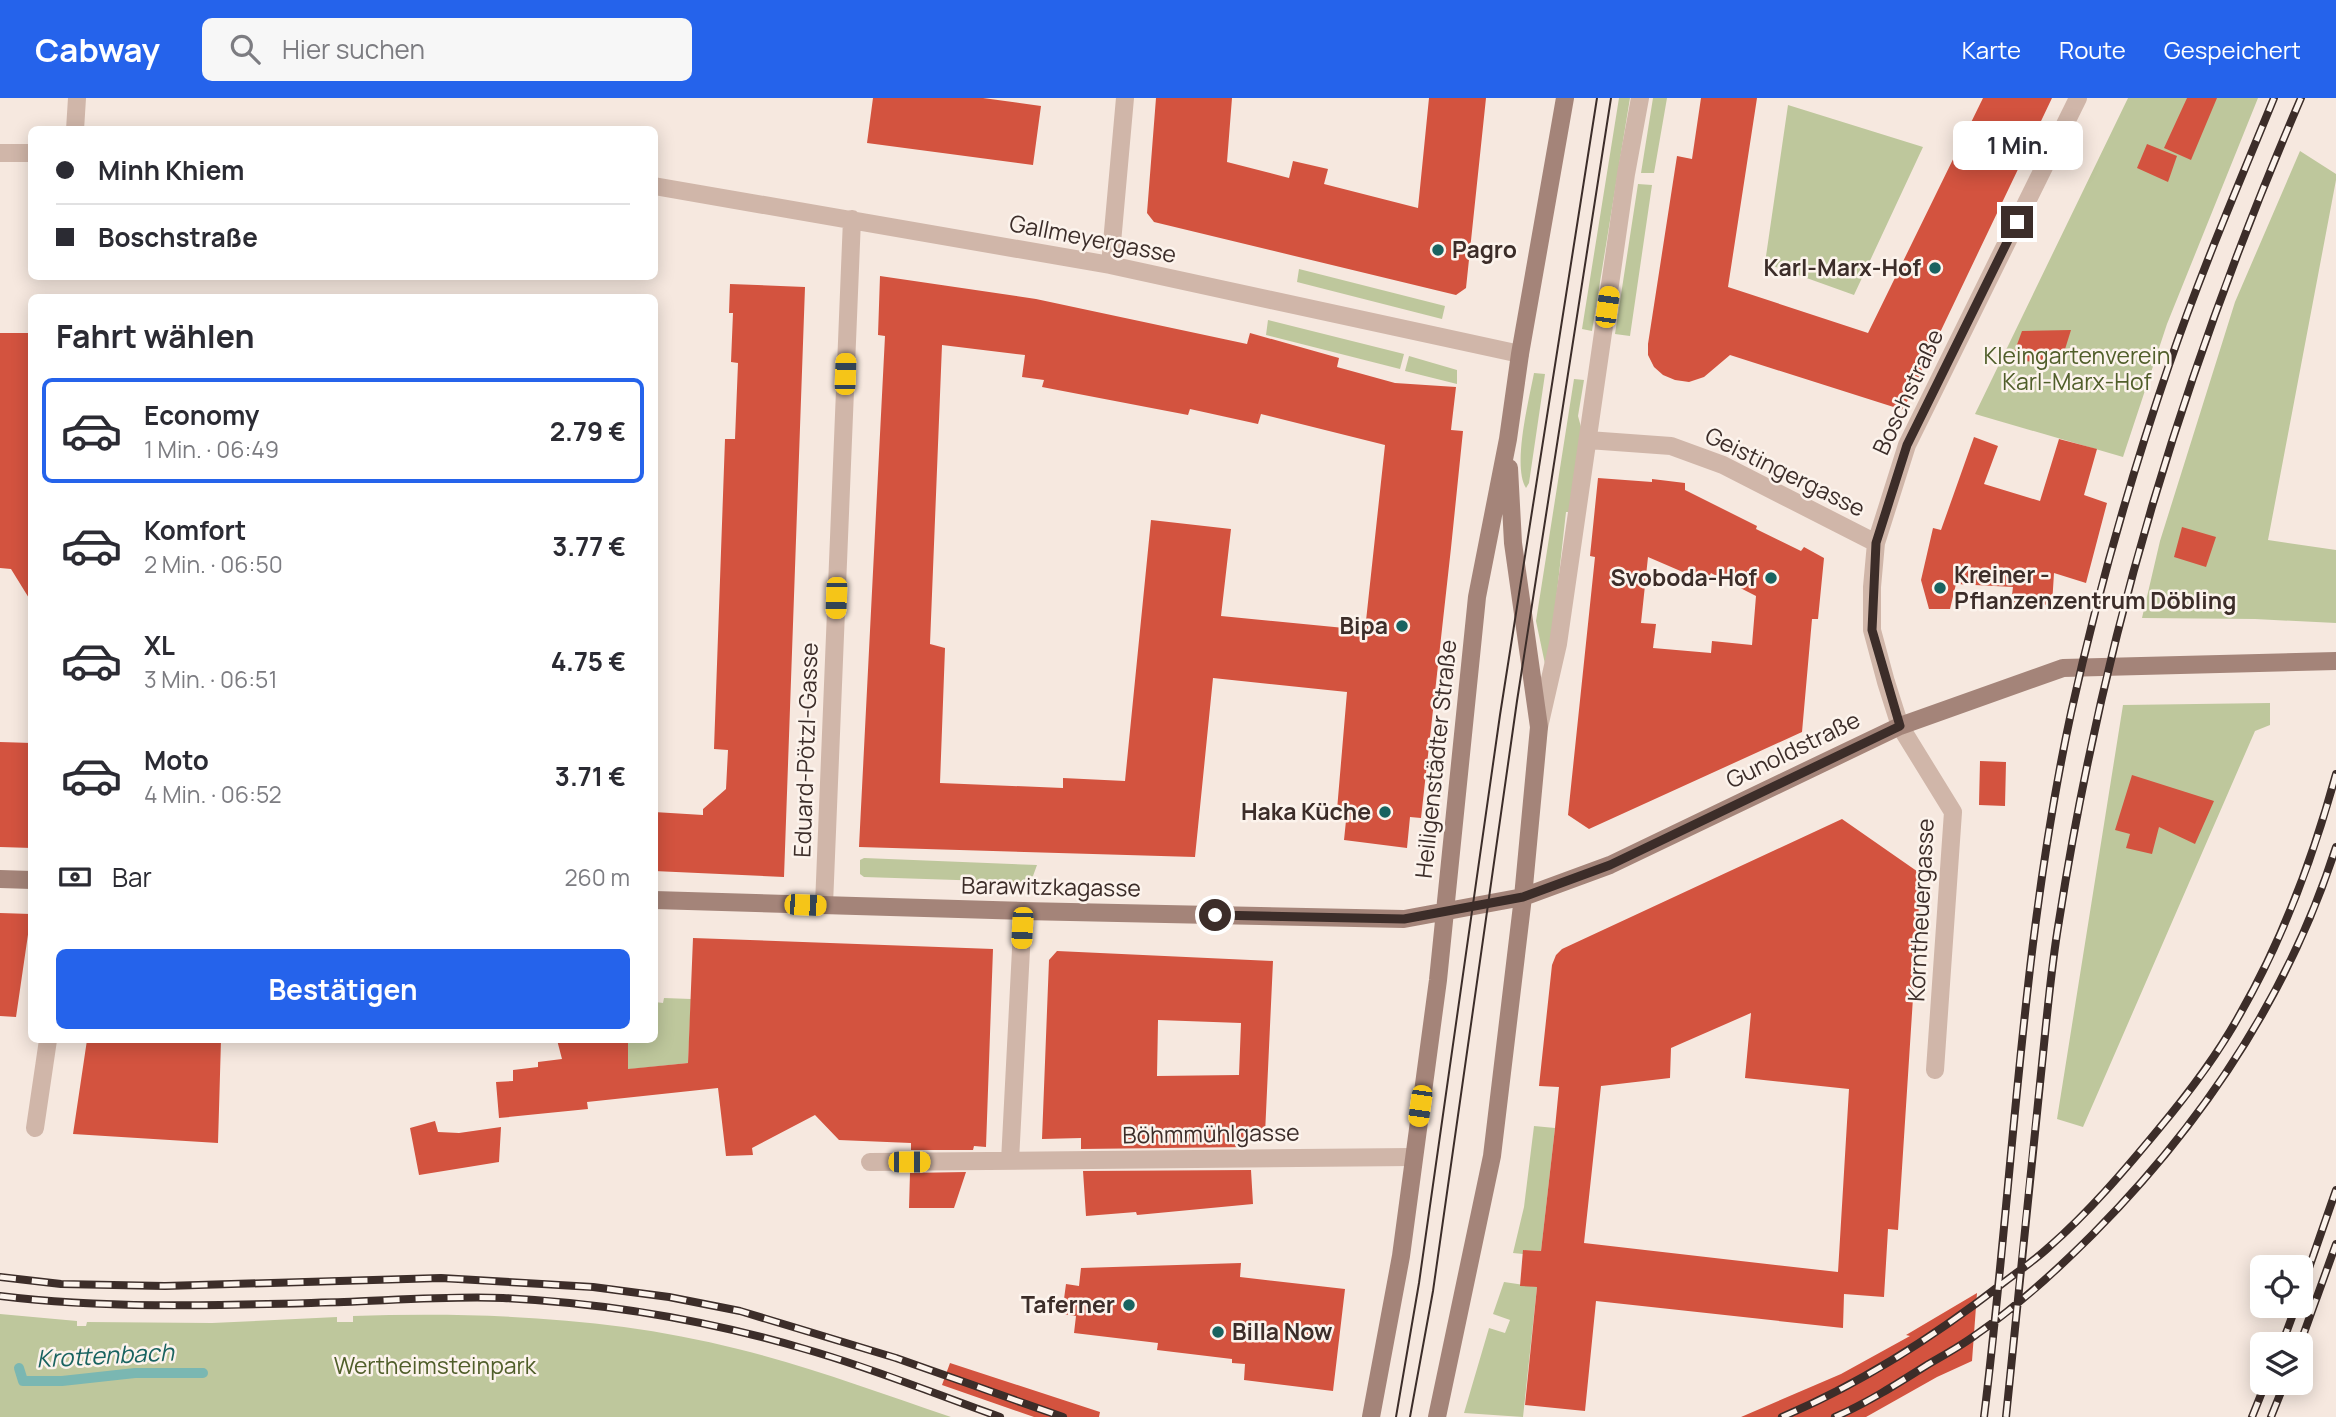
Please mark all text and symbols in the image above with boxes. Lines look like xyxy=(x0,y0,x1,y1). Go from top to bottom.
search box xyxy=(202,18,692,81)
text: Cabway xyxy=(35,27,160,72)
icon: search xyxy=(226,30,264,68)
text: Hier suchen xyxy=(282,31,425,67)
text: Karte xyxy=(1962,33,2021,66)
text: Route xyxy=(2059,33,2126,66)
text: Gespeichert xyxy=(2164,33,2301,66)
callout: 1 Min. xyxy=(1952,121,2082,170)
text: 1 Min. xyxy=(1987,129,2049,161)
text: Minh Khiem xyxy=(98,152,244,188)
street label: Gallmeyergasse xyxy=(1007,206,1179,270)
route end xyxy=(2001,206,2033,238)
text: Boschstraße xyxy=(98,219,258,255)
place label: Pagro xyxy=(1452,233,1517,265)
marker: Pagro xyxy=(1430,242,1446,258)
place label: Karl-Marx-Hof xyxy=(1764,251,1921,283)
marker: Karl-Marx-Hof xyxy=(1927,260,1943,276)
car xyxy=(1594,285,1621,329)
text: Fahrt wählen xyxy=(56,314,255,358)
street label: Boschstraße xyxy=(1864,324,1950,460)
park label: Kleingartenverein Karl-Marx-Hof xyxy=(1984,339,2170,397)
car xyxy=(834,353,857,395)
text: Economy xyxy=(144,397,259,433)
icon: car xyxy=(60,399,123,462)
text: 2.79 € xyxy=(550,413,626,449)
street label: Geistingergasse xyxy=(1700,419,1871,524)
text: 1 Min. · 06:49 xyxy=(144,433,279,465)
text: Komfort xyxy=(144,512,246,548)
icon: car xyxy=(60,514,123,577)
text: 3.77 € xyxy=(552,528,626,564)
text: 2 Min. · 06:50 xyxy=(144,548,283,580)
place label: Kreiner - Pflanzenzentrum Döbling xyxy=(1954,558,2236,616)
place label: Svoboda-Hof xyxy=(1610,561,1757,593)
marker: Svoboda-Hof xyxy=(1763,570,1779,586)
car xyxy=(825,577,848,619)
marker: Kreiner - Pflanzenzentrum Döbling xyxy=(1932,580,1948,596)
place label: Bipa xyxy=(1340,609,1388,641)
marker: Bipa xyxy=(1394,618,1410,634)
text: XL xyxy=(144,627,175,663)
icon: car xyxy=(60,629,123,692)
street label: Heiligenstädter Straße xyxy=(1407,638,1463,880)
street label: Eduard-Pötzl-Gasse xyxy=(785,642,825,858)
text: 4.75 € xyxy=(551,643,626,679)
text: 3 Min. · 06:51 xyxy=(144,663,277,695)
street label: Gunoldstraße xyxy=(1720,703,1865,795)
text: Moto xyxy=(144,742,209,778)
icon: car xyxy=(60,744,123,807)
text: 3.71 € xyxy=(555,758,626,794)
text: 4 Min. · 06:52 xyxy=(144,778,282,810)
place label: Haka Küche xyxy=(1241,795,1371,827)
marker: Haka Küche xyxy=(1377,804,1393,820)
street label: Korntheuergasse xyxy=(1899,817,1941,1002)
icon: cash xyxy=(56,858,94,896)
text: Bar xyxy=(112,859,152,895)
text: 260 m xyxy=(564,861,630,893)
street label: Barawitzkagasse xyxy=(961,868,1141,904)
car xyxy=(784,894,827,916)
route start xyxy=(1199,899,1231,931)
car xyxy=(1011,906,1034,950)
button: Bestätigen xyxy=(56,949,630,1029)
car xyxy=(1407,1084,1434,1128)
street label: Böhmmühlgasse xyxy=(1122,1115,1300,1151)
car xyxy=(889,1152,931,1173)
map controls xyxy=(2250,1255,2313,1395)
button: locate xyxy=(2250,1255,2313,1318)
place label: Taferner xyxy=(1021,1288,1115,1320)
marker: Taferner xyxy=(1121,1297,1137,1313)
place label: Billa Now xyxy=(1232,1315,1332,1347)
marker: Billa Now xyxy=(1210,1324,1226,1340)
button: layers xyxy=(2250,1332,2313,1395)
water label: Krottenbach xyxy=(35,1334,175,1375)
park label: Wertheimsteinpark xyxy=(334,1349,537,1381)

